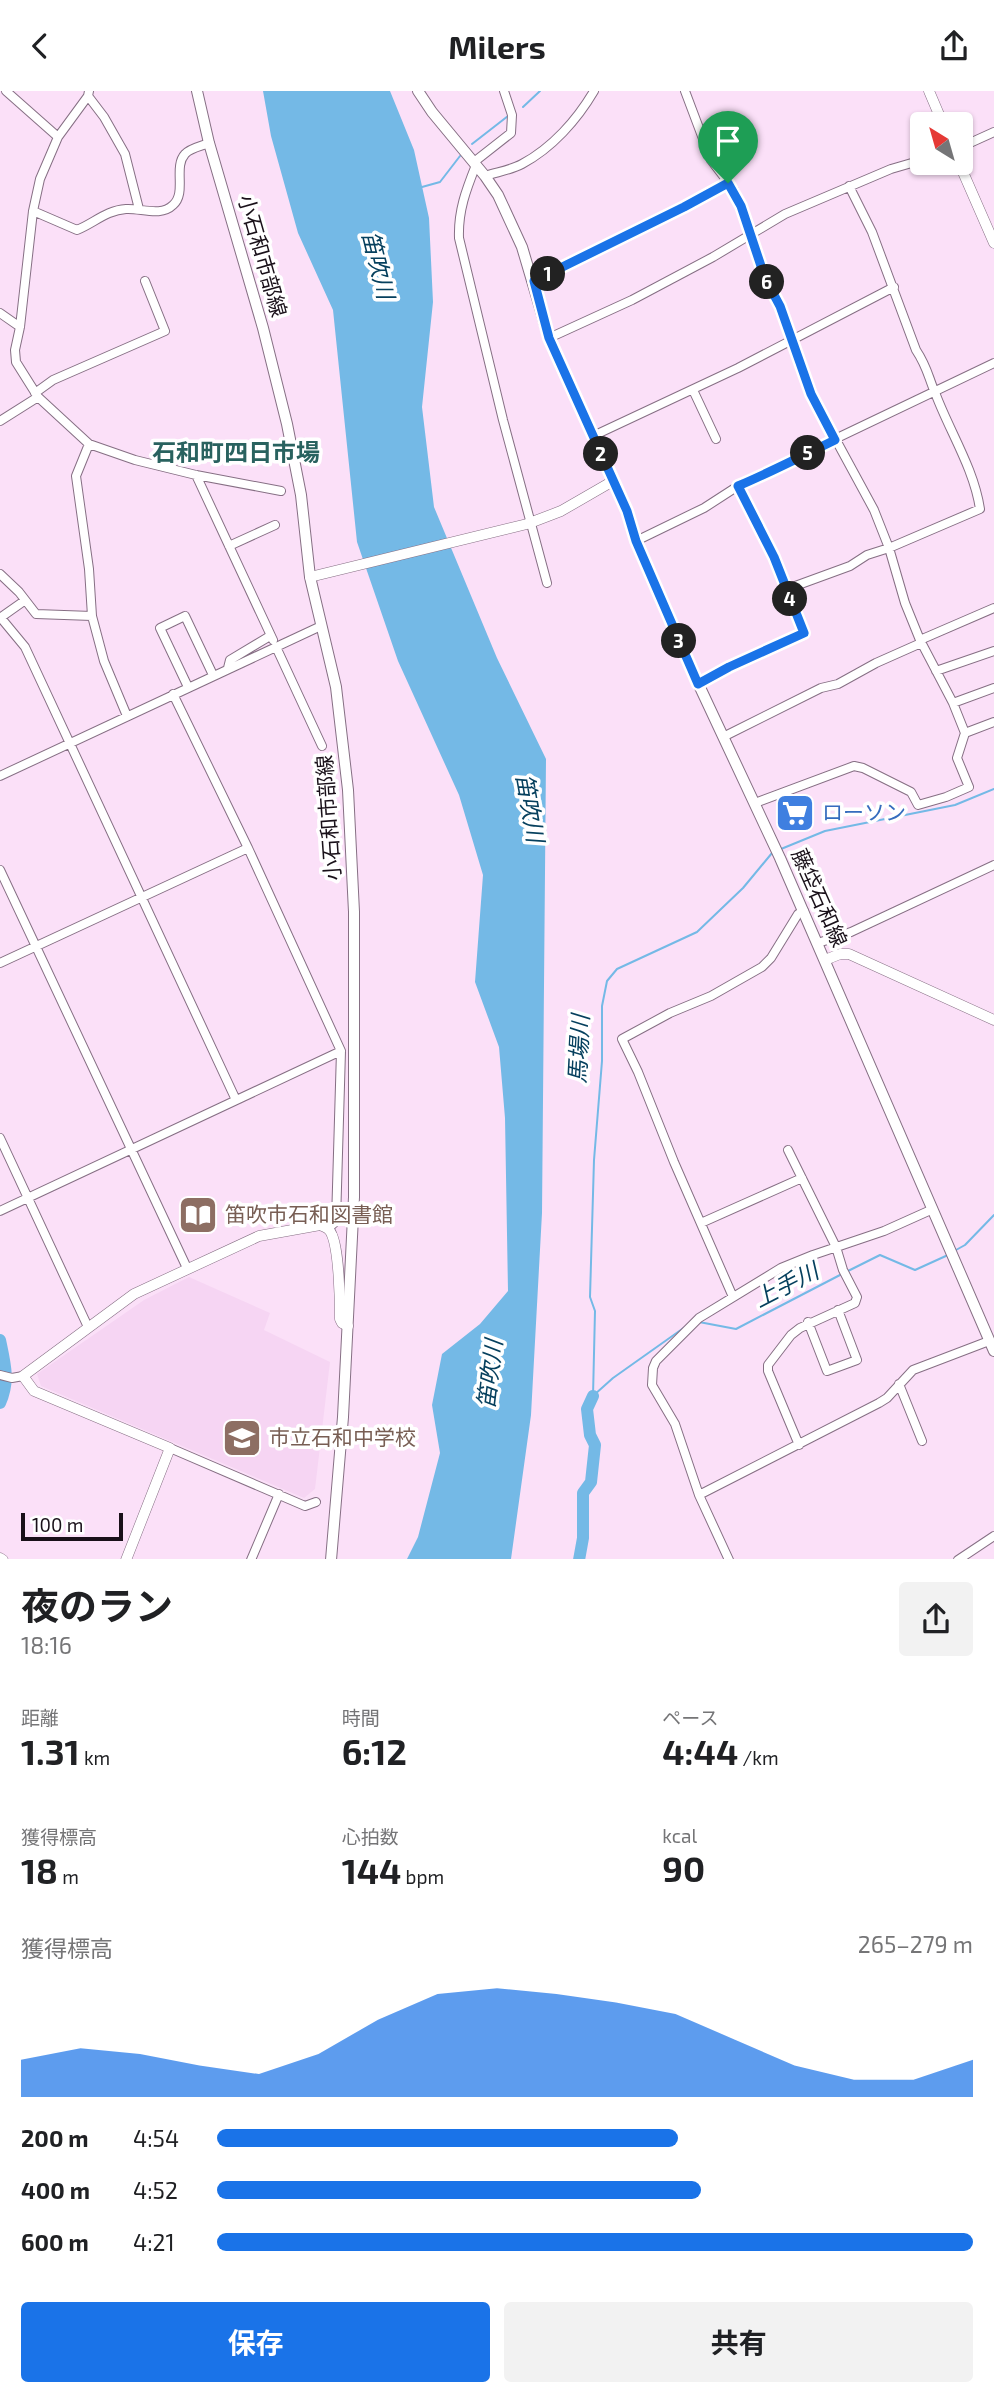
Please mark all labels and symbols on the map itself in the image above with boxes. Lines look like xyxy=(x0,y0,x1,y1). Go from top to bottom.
pin xyxy=(698,111,758,183)
north arrow xyxy=(910,112,973,175)
street label: 小石和市部線 xyxy=(234,192,293,320)
water label: 笛吹川 xyxy=(357,228,402,305)
pin: 1 xyxy=(530,257,566,291)
pin: 6 xyxy=(750,265,784,299)
pin: 5 xyxy=(790,435,826,471)
district label: 石和町四日市場 xyxy=(152,437,320,466)
pin: 2 xyxy=(584,437,618,471)
pin: 4 xyxy=(772,581,808,617)
pin: 3 xyxy=(662,623,696,659)
street label: 小石和市部線 xyxy=(311,754,344,882)
water label: 笛吹川 xyxy=(511,771,551,847)
supermarket icon: ローソン xyxy=(774,792,816,834)
place label: ローソン xyxy=(822,799,906,824)
street label: 藤垈石和線 xyxy=(788,844,853,950)
water label: 馬場川 xyxy=(562,1011,594,1084)
library icon: 笛吹市石和図書館 xyxy=(177,1194,219,1236)
place label: 笛吹市石和図書館 xyxy=(225,1201,393,1226)
water label: 上手川 xyxy=(748,1255,825,1312)
water label: 笛吹川 xyxy=(471,1335,507,1410)
school or university icon: 市立石和中学校 xyxy=(221,1417,263,1459)
place label: 市立石和中学校 xyxy=(269,1424,416,1449)
scale bar xyxy=(21,1511,122,1542)

